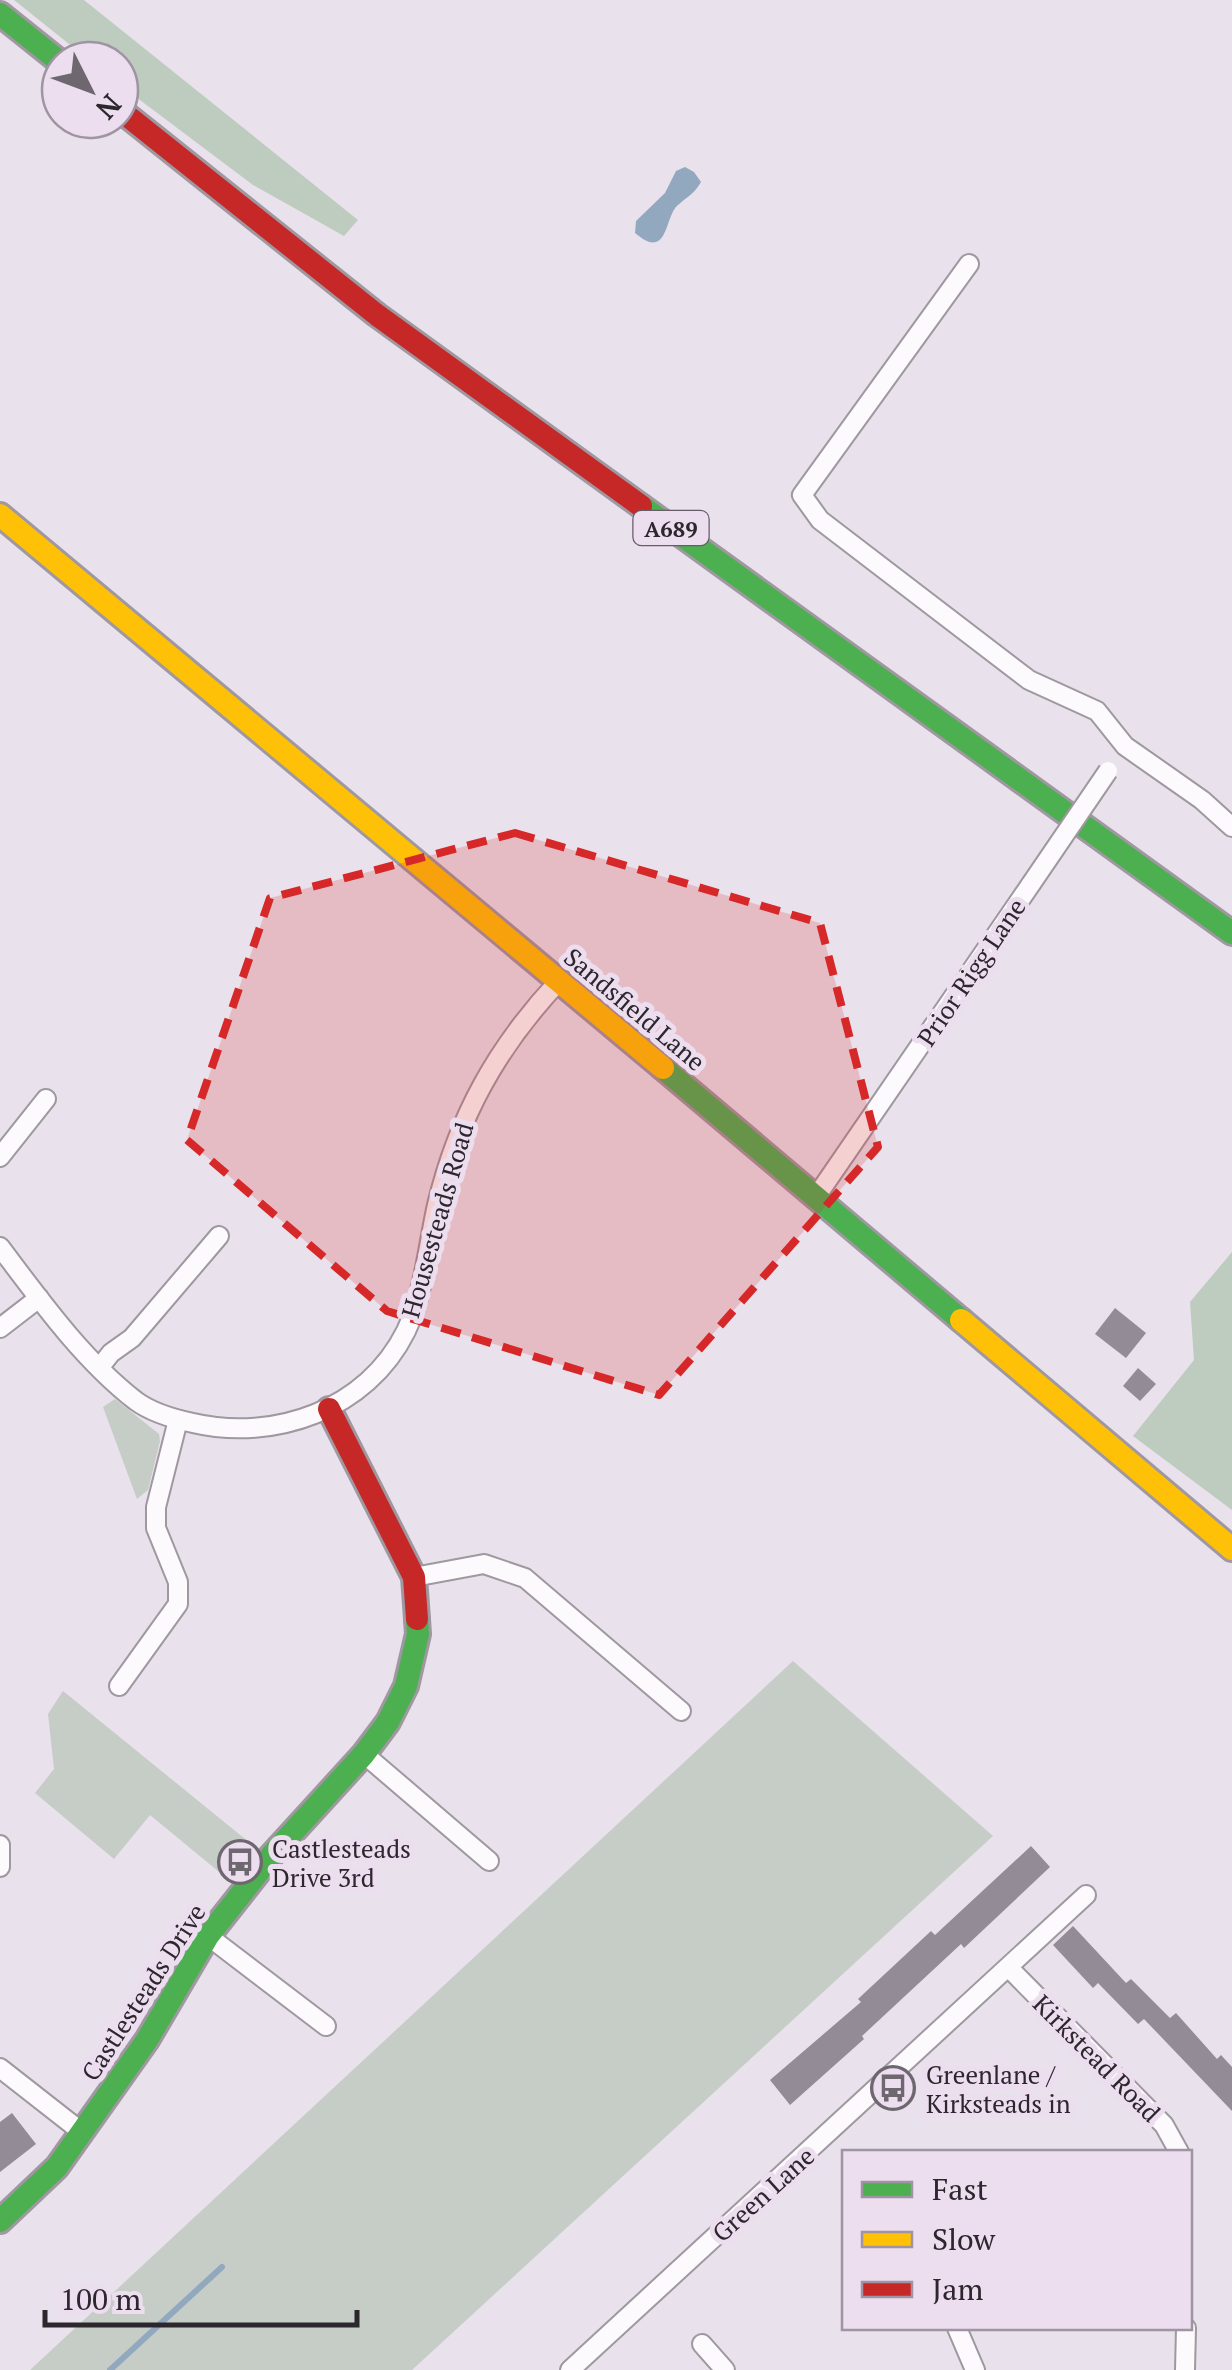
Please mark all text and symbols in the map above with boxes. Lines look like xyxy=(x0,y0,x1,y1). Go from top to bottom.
north arrow xyxy=(40,40,140,140)
text: N xyxy=(88,87,130,127)
road number: A689 xyxy=(634,511,708,545)
street label: Prior Rigg Lane xyxy=(909,892,1033,1052)
street label: Sandsfield Lane xyxy=(558,940,712,1078)
street label: Housesteads Road xyxy=(393,1118,481,1321)
place label: Castlesteads Drive 3rd xyxy=(272,1832,411,1894)
bus stop icon: Castlesteads Drive 3rd xyxy=(217,1839,263,1885)
street label: Castlesteads Drive xyxy=(73,1897,213,2087)
street label: Kirkstead Road xyxy=(1026,1987,1168,2129)
place label: Greenlane / Kirksteads in xyxy=(926,2058,1071,2120)
bus stop icon: Greenlane / Kirksteads in xyxy=(870,2065,916,2111)
street label: Green Lane xyxy=(705,2139,821,2249)
legend xyxy=(842,2150,1192,2330)
text: Fast xyxy=(932,2169,988,2209)
text: Slow xyxy=(932,2219,996,2259)
scale bar xyxy=(45,2265,358,2327)
text: Jam xyxy=(932,2269,983,2309)
text: 100 m xyxy=(60,2279,141,2319)

